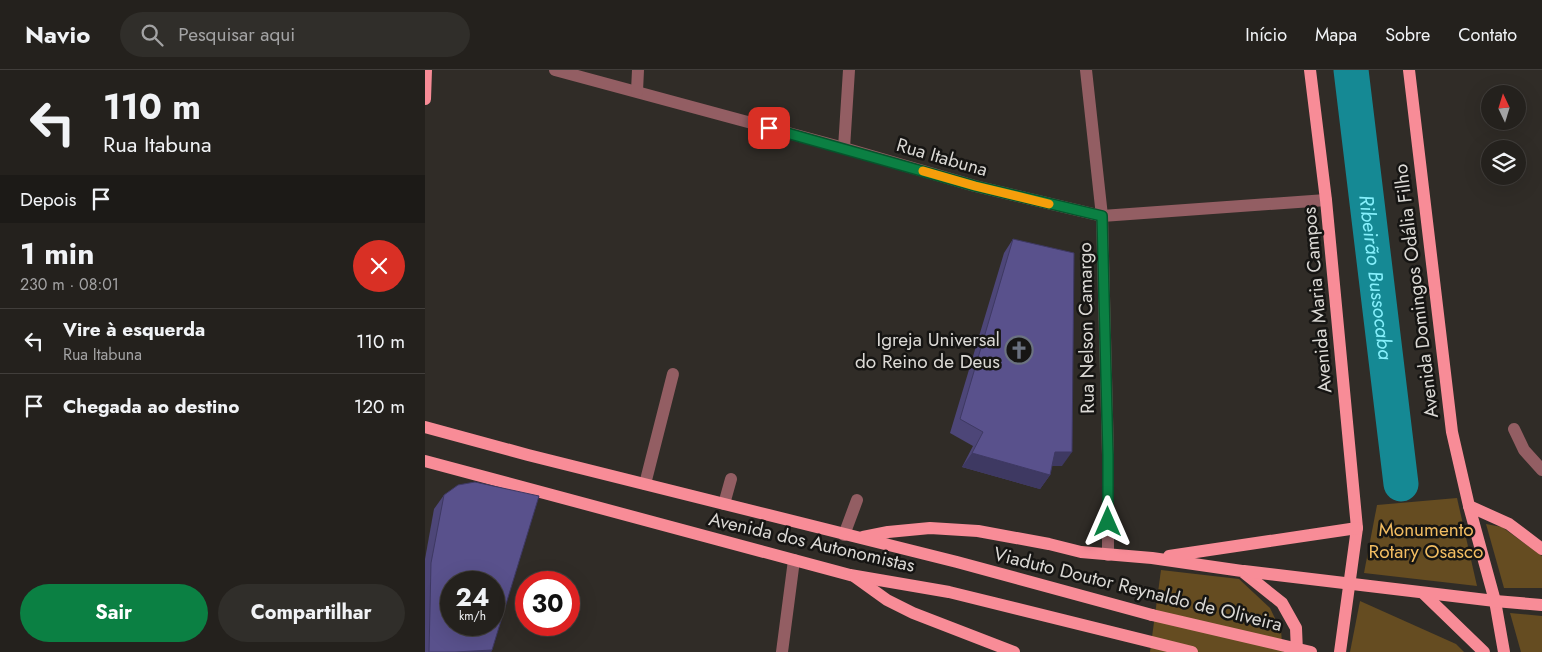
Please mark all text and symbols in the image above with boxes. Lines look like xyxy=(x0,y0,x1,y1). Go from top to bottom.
search box xyxy=(120,12,470,57)
text: Navio xyxy=(25,17,90,52)
icon: search xyxy=(138,21,166,49)
text: Pesquisar aqui xyxy=(178,21,295,48)
text: Início xyxy=(1245,22,1287,48)
text: Mapa xyxy=(1315,22,1357,48)
text: Sobre xyxy=(1385,22,1430,48)
text: Contato xyxy=(1458,22,1517,48)
text: 110 m xyxy=(103,82,201,132)
north arrow xyxy=(1481,85,1526,130)
map controls xyxy=(1481,85,1526,185)
icon: left xyxy=(20,90,85,155)
pin xyxy=(748,107,790,149)
icon: arrive xyxy=(755,114,783,142)
text: Rua Itabuna xyxy=(103,128,212,160)
street label: Rua Itabuna xyxy=(893,131,991,183)
button: layers xyxy=(1481,140,1526,185)
street label: Avenida Domingos Odália Filho xyxy=(1387,162,1445,420)
icon: arrive xyxy=(87,185,115,213)
text: Depois xyxy=(20,186,77,213)
water label: Ribeirão Bussocaba xyxy=(1352,193,1400,362)
street label: Avenida Maria Campos xyxy=(1295,205,1339,394)
text: 1 min xyxy=(20,232,94,275)
button: close xyxy=(353,240,405,292)
street label: Rua Nelson Camargo xyxy=(1071,242,1101,414)
text: 230 m · 08:01 xyxy=(20,273,119,296)
text: Vire à esquerda xyxy=(63,316,205,343)
place label: Igreja Universal do Reino de Deus xyxy=(855,326,1000,375)
icon: left xyxy=(20,327,48,355)
text: 110 m xyxy=(356,328,405,355)
church icon: Igreja Universal do Reino de Deus xyxy=(1004,335,1034,365)
text: Rua Itabuna xyxy=(63,343,142,366)
icon: arrive xyxy=(20,392,48,420)
text: Chegada ao destino xyxy=(63,393,239,420)
text: 120 m xyxy=(354,393,405,420)
position arrow xyxy=(1081,495,1133,547)
street label: Avenida dos Autonomistas xyxy=(706,505,918,579)
park label: Monumento Rotary Osasco xyxy=(1369,516,1483,565)
street label: Viaduto Doutor Reynaldo de Oliveira xyxy=(991,540,1285,638)
speed limit sign: 30 xyxy=(515,571,580,636)
text: 24 xyxy=(456,579,489,615)
button: Sair xyxy=(20,584,208,642)
button: Compartilhar xyxy=(218,584,405,642)
text: km/h xyxy=(459,607,486,625)

